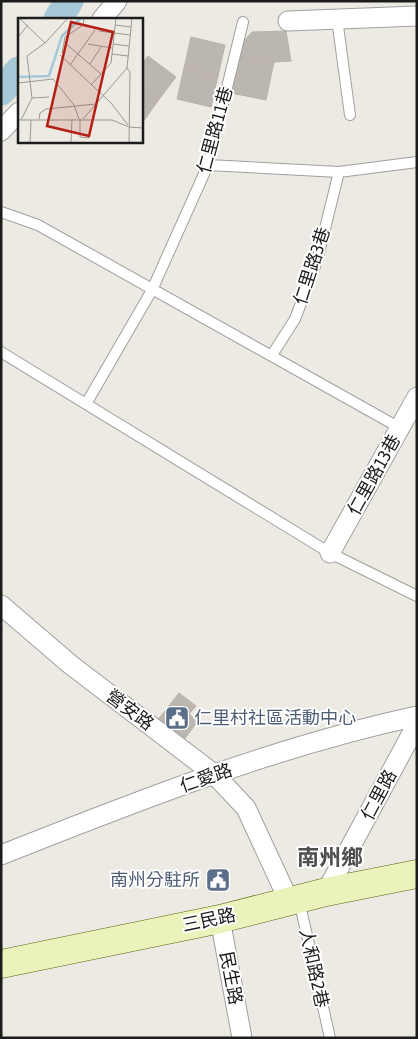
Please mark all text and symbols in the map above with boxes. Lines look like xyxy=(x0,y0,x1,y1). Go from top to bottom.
inset map xyxy=(18,18,142,142)
street label: 仁里路11巷 xyxy=(193,84,236,176)
street label: 仁里路3巷 xyxy=(289,224,334,307)
street label: 仁里路13巷 xyxy=(343,431,404,519)
street label: 營安路 xyxy=(102,685,158,734)
public building icon: 仁里村社區活動中心 xyxy=(164,705,190,731)
place label: 仁里村社區活動中心 xyxy=(194,707,356,728)
street label: 仁愛路 xyxy=(177,759,235,796)
street label: 仁里路 xyxy=(357,766,401,824)
district label: 南州鄉 xyxy=(297,844,363,870)
public building icon: 南州分駐所 xyxy=(205,867,231,893)
place label: 南州分駐所 xyxy=(110,869,200,890)
street label: 三民路 xyxy=(180,904,237,935)
street label: 人和路2巷 xyxy=(296,926,333,1009)
street label: 民生路 xyxy=(216,949,247,1006)

